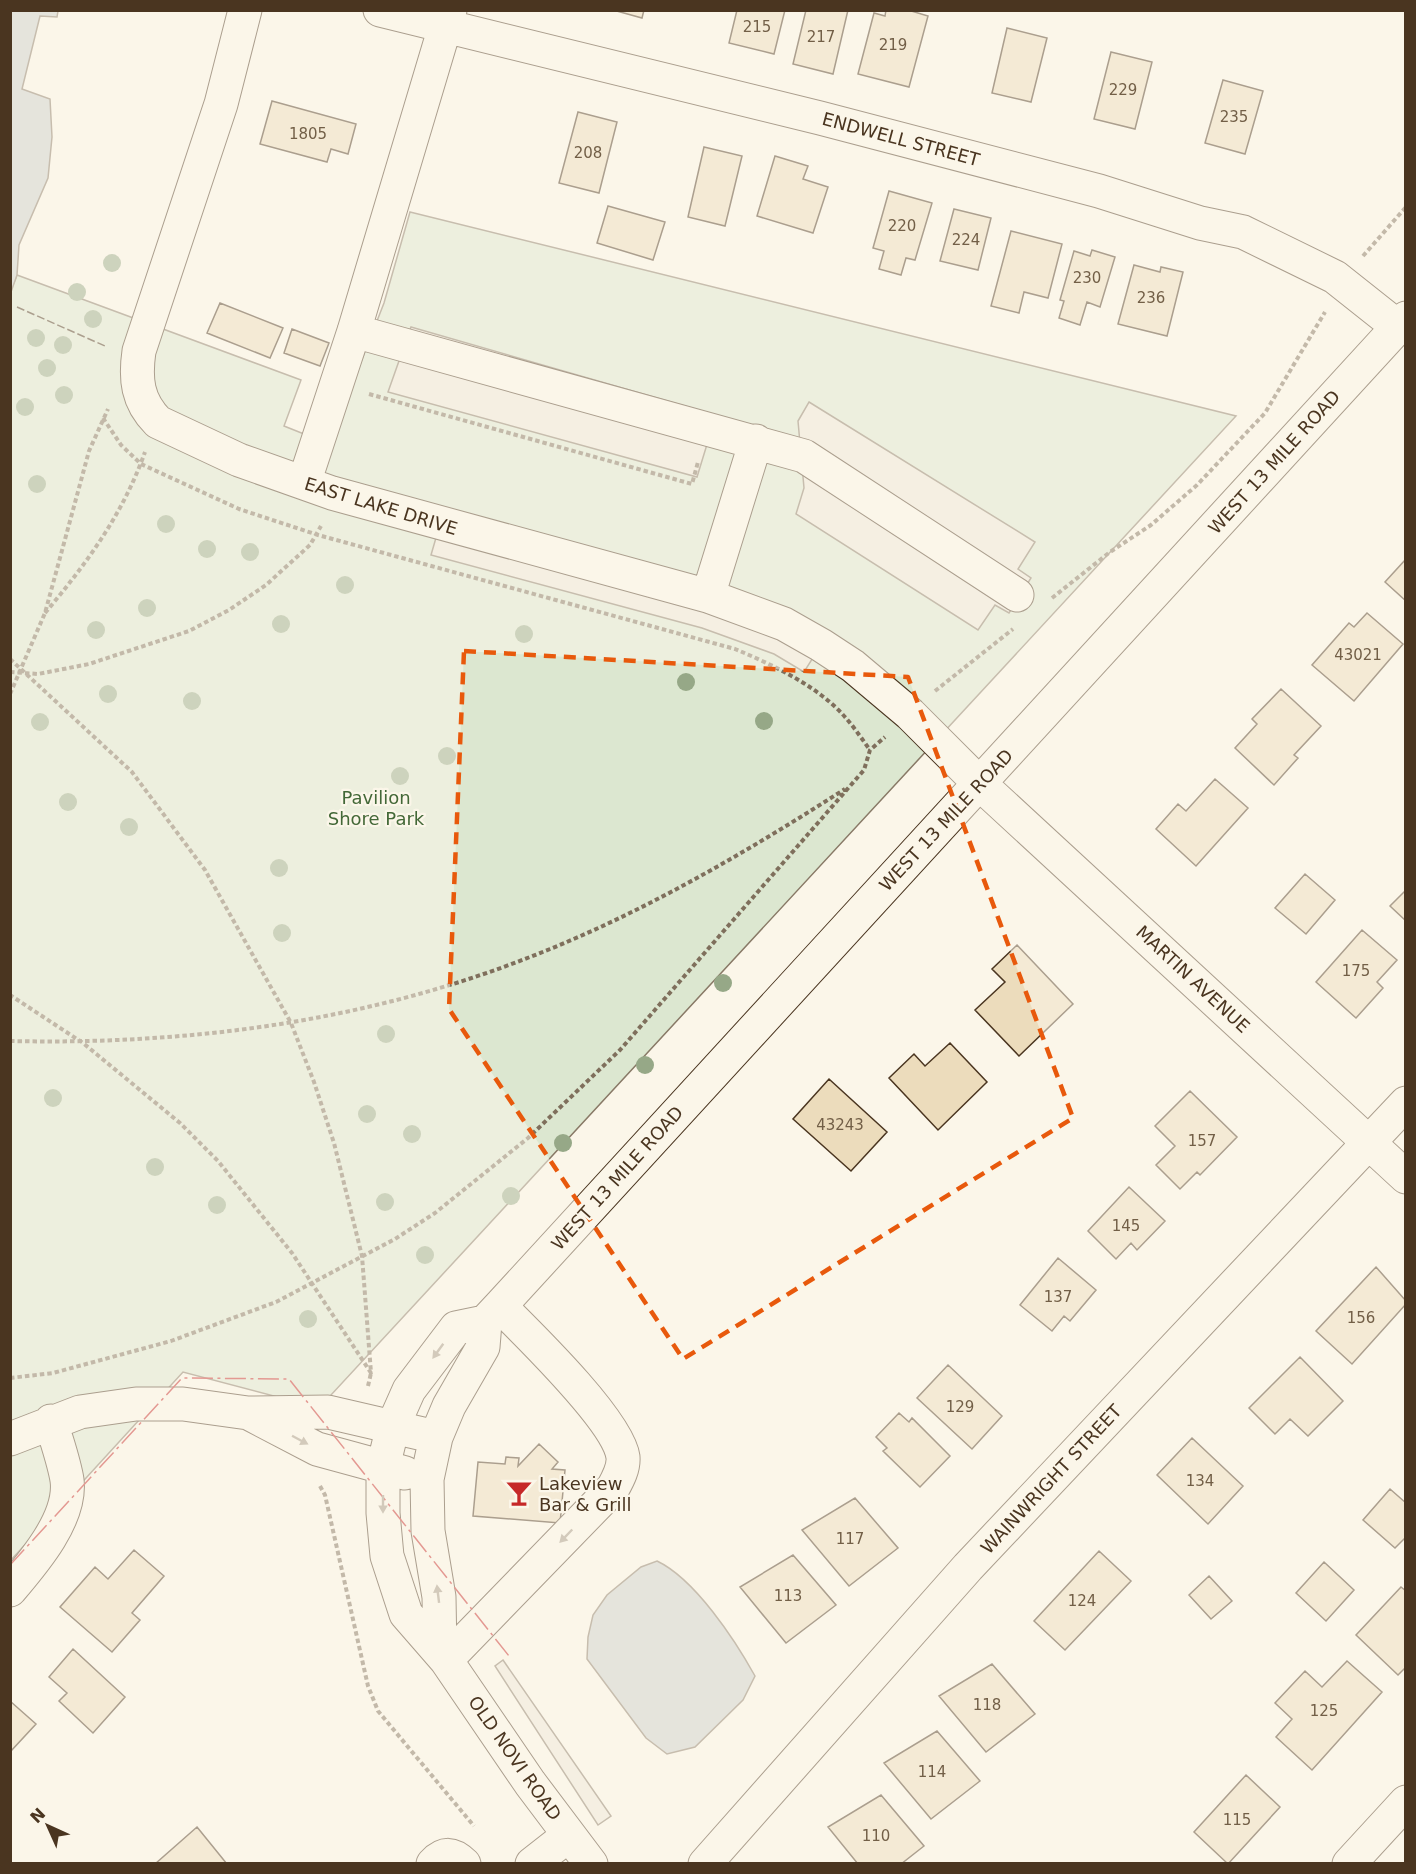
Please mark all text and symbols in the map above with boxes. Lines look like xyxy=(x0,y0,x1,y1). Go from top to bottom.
house number: 215 xyxy=(743,18,771,36)
house number: 217 xyxy=(807,28,835,46)
house number: 219 xyxy=(879,36,907,54)
house number: 229 xyxy=(1109,81,1137,99)
street label: ENDWELL STREET xyxy=(820,108,983,170)
house number: 235 xyxy=(1220,108,1248,126)
house number: 1805 xyxy=(289,125,327,143)
house number: 208 xyxy=(574,144,602,162)
house number: 220 xyxy=(888,217,916,235)
house number: 224 xyxy=(952,231,980,249)
house number: 230 xyxy=(1073,269,1101,287)
house number: 236 xyxy=(1137,289,1165,307)
street label: WEST 13 MILE ROAD xyxy=(1204,386,1344,538)
street label: EAST LAKE DRIVE xyxy=(302,473,460,539)
house number: 43021 xyxy=(1334,646,1382,664)
street label: WEST 13 MILE ROAD xyxy=(875,745,1017,895)
park label: Pavilion Shore Park xyxy=(328,787,425,829)
street label: MARTIN AVENUE xyxy=(1132,921,1254,1037)
house number: 175 xyxy=(1342,962,1370,980)
street label: WEST 13 MILE ROAD xyxy=(547,1102,687,1254)
house number: 43243 xyxy=(816,1116,864,1134)
house number: 157 xyxy=(1188,1132,1216,1150)
house number: 145 xyxy=(1112,1217,1140,1235)
house number: 137 xyxy=(1044,1288,1072,1306)
house number: 156 xyxy=(1347,1309,1375,1327)
one-way arrow xyxy=(432,1342,444,1358)
house number: 129 xyxy=(946,1398,974,1416)
street label: WAINWRIGHT STREET xyxy=(976,1399,1126,1558)
one-way arrow xyxy=(291,1435,308,1445)
house number: 134 xyxy=(1186,1472,1214,1490)
place label: Lakeview Bar & Grill xyxy=(539,1473,632,1515)
bar icon: Lakeview Bar & Grill xyxy=(504,1478,534,1508)
one-way arrow xyxy=(378,1495,388,1514)
one-way arrow xyxy=(560,1528,574,1542)
house number: 117 xyxy=(836,1530,864,1548)
one-way arrow xyxy=(433,1584,443,1603)
house number: 113 xyxy=(774,1587,802,1605)
house number: 124 xyxy=(1068,1592,1096,1610)
street label: OLD NOVI ROAD xyxy=(464,1692,566,1824)
house number: 118 xyxy=(973,1696,1001,1714)
house number: 125 xyxy=(1310,1702,1338,1720)
house number: 114 xyxy=(918,1763,946,1781)
north arrow xyxy=(18,1796,78,1856)
text: N xyxy=(26,1804,49,1827)
house number: 115 xyxy=(1223,1811,1251,1829)
house number: 110 xyxy=(862,1827,890,1845)

